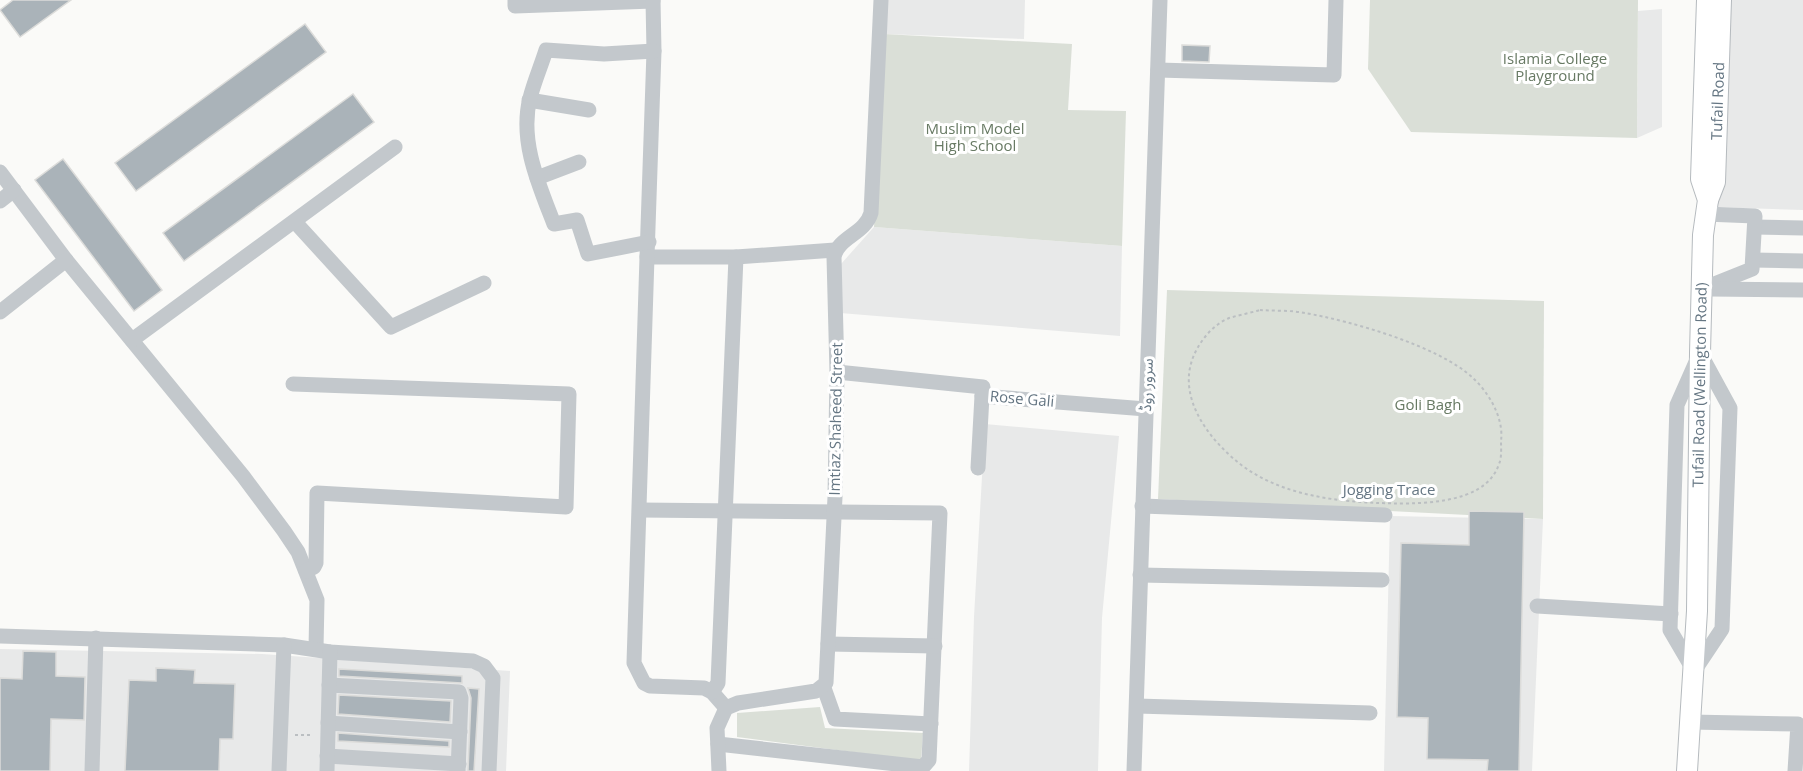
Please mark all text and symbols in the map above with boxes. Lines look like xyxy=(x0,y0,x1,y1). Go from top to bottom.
park label: Islamia College Playground xyxy=(1503,48,1607,85)
street label: Tufail Road xyxy=(1706,62,1728,140)
park label: Muslim Model High School xyxy=(925,118,1025,155)
street label: Tufail Road (Wellington Road) xyxy=(1687,282,1711,488)
street label: Imtiaz Shaheed Street xyxy=(824,342,846,496)
street label: سرور روڈ xyxy=(1135,358,1157,412)
street label: Rose Gali xyxy=(989,385,1055,411)
park label: Goli Bagh xyxy=(1395,394,1461,414)
street label: Jogging Trace xyxy=(1341,479,1435,499)

